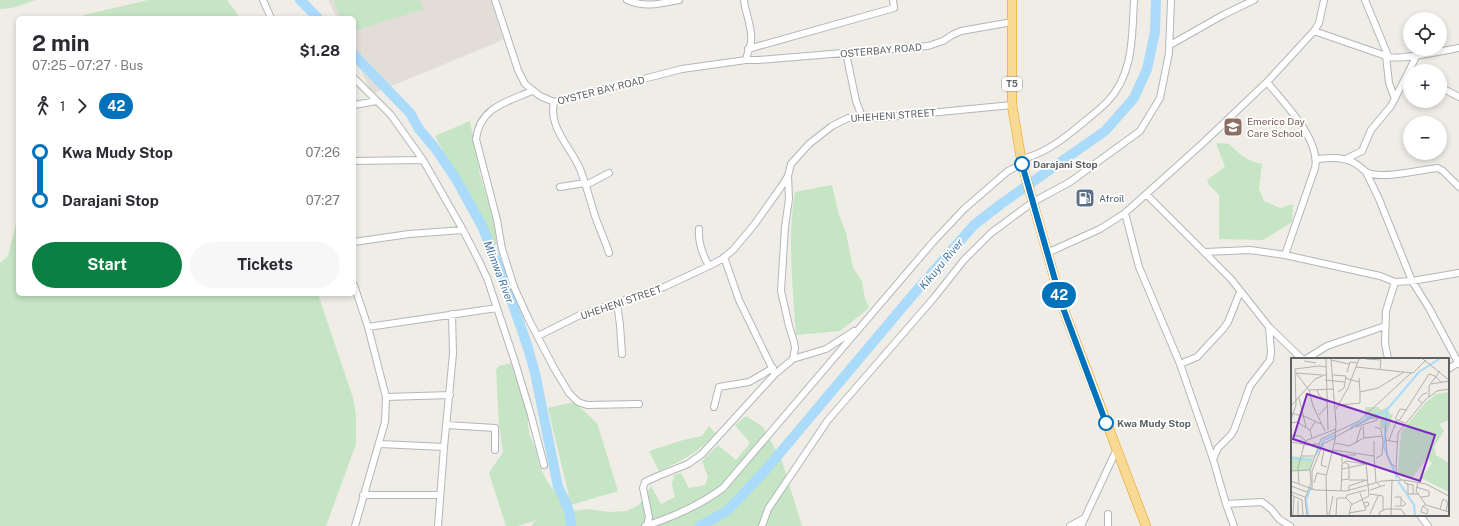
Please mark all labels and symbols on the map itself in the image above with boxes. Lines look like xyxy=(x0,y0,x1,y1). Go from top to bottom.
street label: OSTERBAY ROAD xyxy=(840,40,922,60)
street label: OYSTER BAY ROAD xyxy=(556,73,646,107)
road number: T5 xyxy=(1002,77,1022,91)
street label: UHEHENI STREET xyxy=(850,106,936,124)
place label: Emerico Day Care School xyxy=(1247,115,1305,139)
school or university icon: Emerico Day Care School xyxy=(1222,116,1244,138)
marker: Darajani Stop xyxy=(1014,156,1030,172)
place label: Darajani Stop xyxy=(1033,158,1098,170)
fuel station icon: Afroil xyxy=(1074,187,1096,209)
place label: Afroil xyxy=(1099,192,1125,204)
water label: Kikuyu River xyxy=(917,236,966,291)
water label: Mlimwa River xyxy=(482,239,517,306)
street label: UHEHENI STREET xyxy=(579,282,663,322)
line badge: 42 xyxy=(1041,282,1077,308)
inset map xyxy=(1291,358,1449,516)
marker: Kwa Mudy Stop xyxy=(1098,415,1114,431)
place label: Kwa Mudy Stop xyxy=(1117,417,1191,429)

